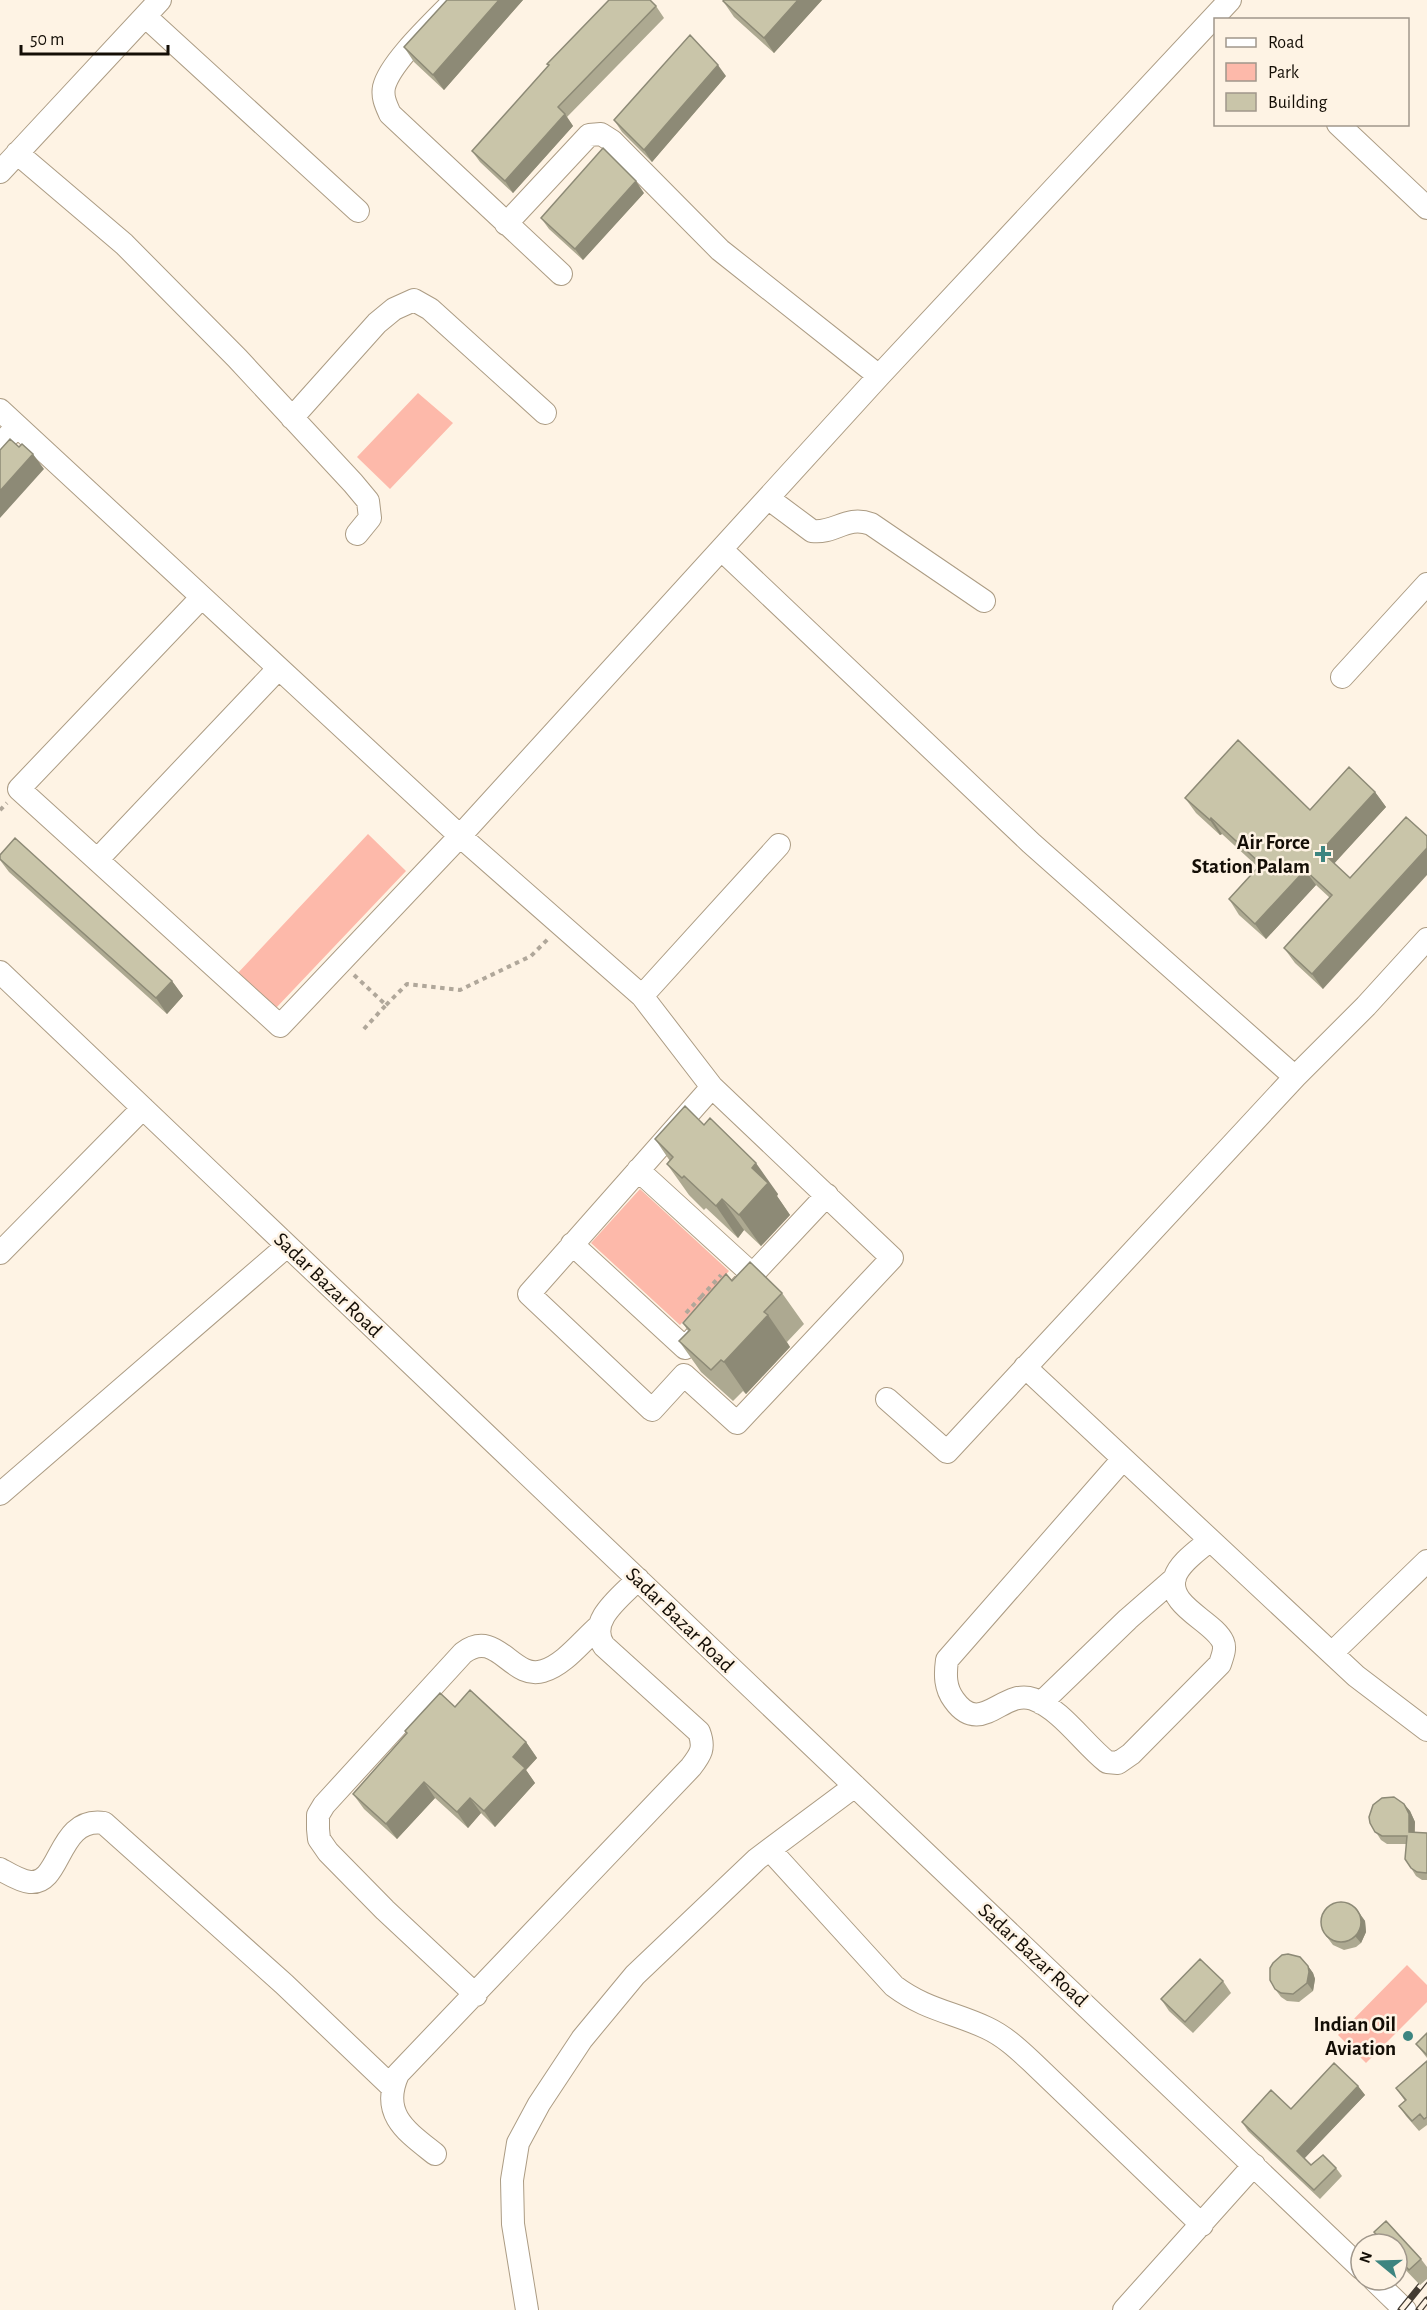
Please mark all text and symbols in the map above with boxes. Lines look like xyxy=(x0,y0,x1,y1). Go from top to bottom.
scale bar xyxy=(21,18,168,56)
legend xyxy=(1214,18,1409,126)
text: 50 m xyxy=(30,31,64,49)
text: Road xyxy=(1268,34,1304,52)
text: Park xyxy=(1268,64,1300,82)
text: Building xyxy=(1268,94,1328,112)
place label: Air Force Station Palam xyxy=(1192,832,1310,877)
marker: Air Force Station Palam xyxy=(1314,845,1332,863)
street label: Sadar Bazar Road xyxy=(270,1228,386,1342)
street label: Sadar Bazar Road xyxy=(622,1563,738,1677)
street label: Sadar Bazar Road xyxy=(974,1899,1092,2011)
place label: Indian Oil Aviation xyxy=(1314,2014,1396,2059)
marker: Indian Oil Aviation xyxy=(1401,2029,1415,2043)
north arrow xyxy=(1349,2232,1409,2292)
text: N xyxy=(1356,2250,1375,2265)

